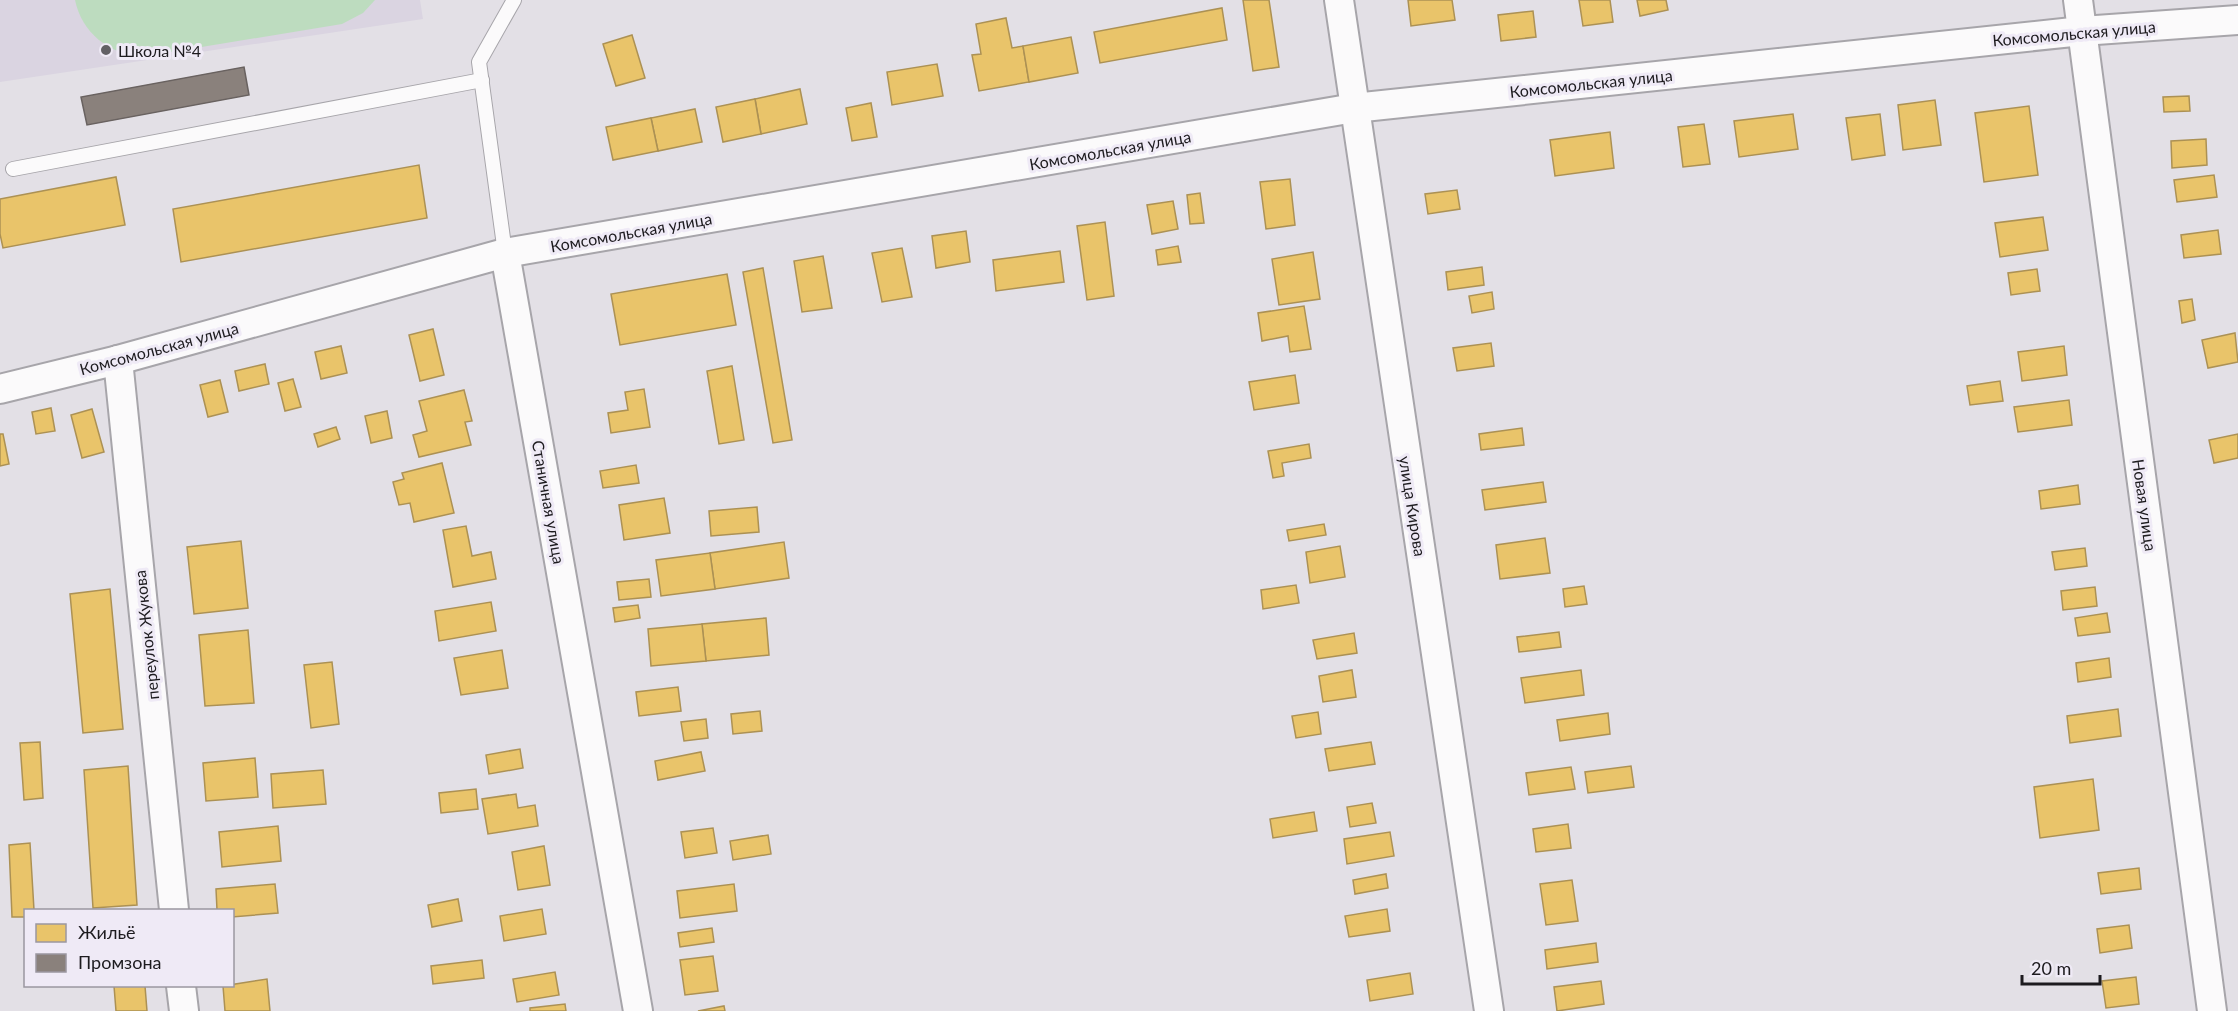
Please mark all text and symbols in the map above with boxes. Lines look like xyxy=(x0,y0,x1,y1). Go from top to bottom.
street label: Комсомольская улица xyxy=(1992,16,2156,50)
place label: Школа №4 xyxy=(118,41,201,60)
marker: Школа №4 xyxy=(99,43,113,57)
street label: Комсомольская улица xyxy=(1509,65,1673,101)
street label: Комсомольская улица xyxy=(1028,126,1192,174)
street label: Комсомольская улица xyxy=(549,208,713,256)
street label: Комсомольская улица xyxy=(77,318,241,378)
street label: Станичная улица xyxy=(529,439,569,565)
street label: улица Кирова xyxy=(1396,454,1430,558)
street label: Новая улица xyxy=(2129,458,2161,552)
street label: переулок Жукова xyxy=(130,569,162,701)
legend xyxy=(24,909,234,987)
text: Жильё xyxy=(78,921,136,943)
scale bar xyxy=(2022,948,2100,986)
text: Промзона xyxy=(78,951,161,973)
text: 20 m xyxy=(2031,957,2071,979)

